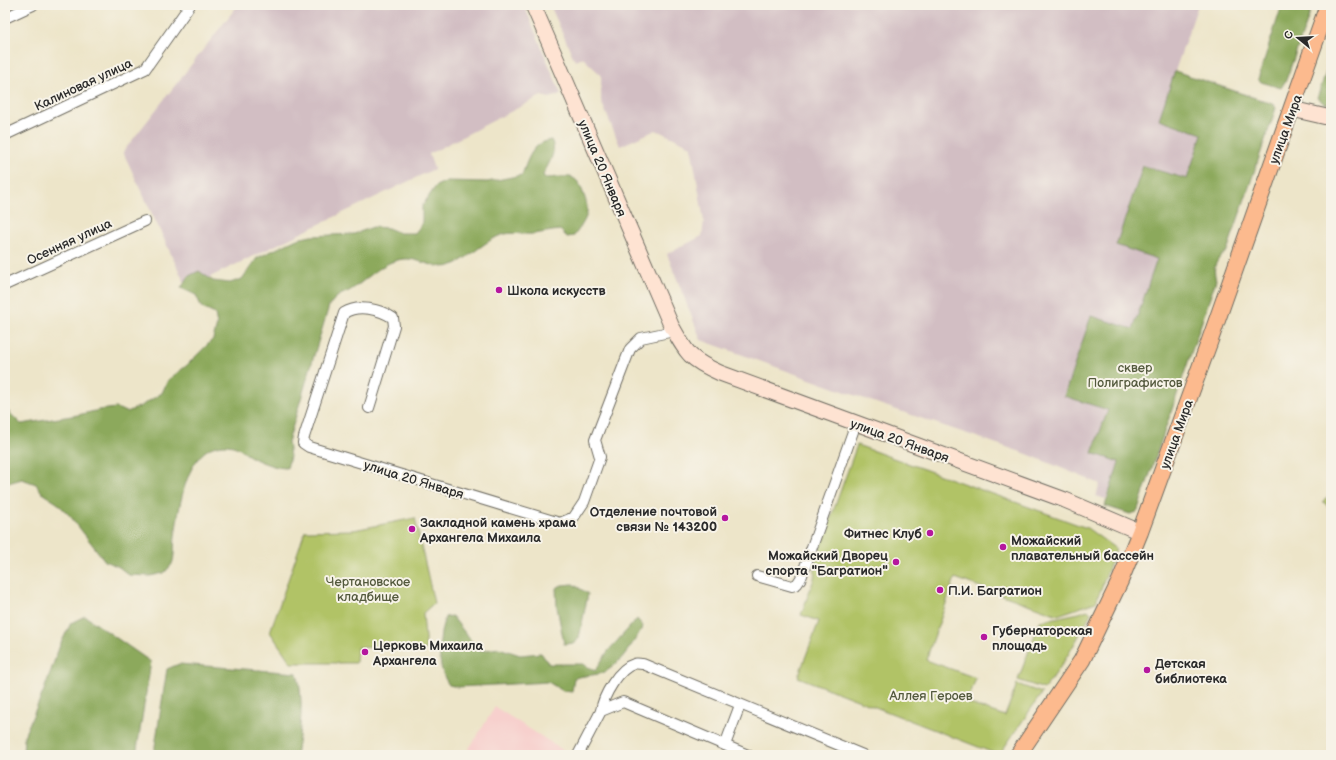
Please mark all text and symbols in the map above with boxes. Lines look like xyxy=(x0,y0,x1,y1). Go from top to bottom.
north arrow xyxy=(1278,18,1318,58)
text: С xyxy=(1282,29,1296,41)
street label: Калиновая улица xyxy=(32,55,135,115)
street label: улица Мира xyxy=(1266,92,1306,166)
street label: улица 20 Января xyxy=(574,117,630,219)
street label: Осенняя улица xyxy=(25,215,115,269)
place label: Школа искусств xyxy=(507,283,606,299)
marker: Школа искусств xyxy=(494,285,504,295)
park label: сквер Полиграфистов xyxy=(1087,360,1183,391)
street label: улица Мира xyxy=(1157,397,1197,471)
street label: улица 20 Января xyxy=(848,416,951,466)
street label: улица 20 Января xyxy=(362,457,466,503)
place label: Отделение почтовой связи № 143200 xyxy=(590,504,717,535)
marker: Отделение почтовой связи № 143200 xyxy=(720,513,730,523)
place label: Закладной камень храма Архангела Михаила xyxy=(419,515,577,546)
marker: Закладной камень храма Архангела Михаила xyxy=(407,524,417,534)
place label: Фитнес Клуб xyxy=(844,526,922,542)
marker: Фитнес Клуб xyxy=(925,528,935,538)
place label: Можайский плавательный бассейн xyxy=(1011,533,1154,564)
marker: Можайский плавательный бассейн xyxy=(998,542,1008,552)
place label: Можайский Дворец спорта "Багратион" xyxy=(766,548,888,579)
marker: Можайский Дворец спорта "Багратион" xyxy=(891,557,901,567)
park label: Чертановское кладбище xyxy=(326,574,410,605)
place label: П.И. Багратион xyxy=(948,583,1042,599)
marker: П.И. Багратион xyxy=(935,585,945,595)
place label: Губернаторская площадь xyxy=(992,623,1092,654)
marker: Губернаторская площадь xyxy=(979,632,989,642)
place label: Церковь Михаила Архангела xyxy=(372,638,483,669)
marker: Церковь Михаила Архангела xyxy=(360,647,370,657)
place label: Детская библиотека xyxy=(1155,656,1227,687)
marker: Детская библиотека xyxy=(1142,665,1152,675)
park label: Аллея Героев xyxy=(888,688,973,704)

